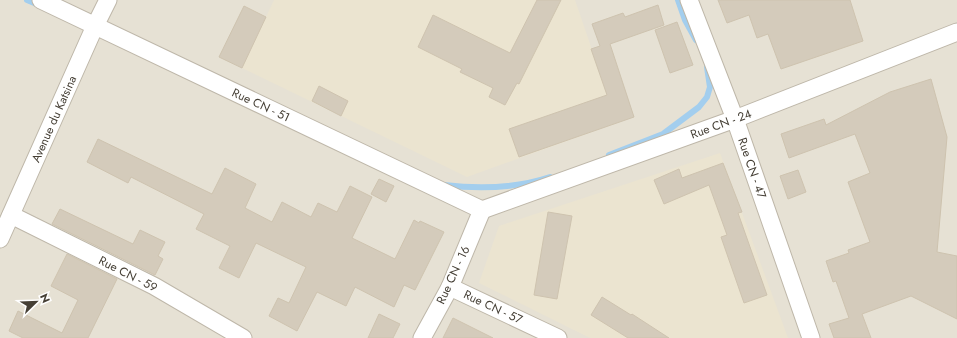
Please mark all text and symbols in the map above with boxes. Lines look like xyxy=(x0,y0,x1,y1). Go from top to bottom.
street label: Avenue du Katsina xyxy=(27,73,81,165)
street label: Rue CN - 51 xyxy=(229,84,293,126)
street label: Rue CN - 24 xyxy=(688,105,754,143)
street label: Rue CN - 47 xyxy=(733,135,771,202)
street label: Rue CN - 16 xyxy=(432,243,474,307)
street label: Rue CN - 59 xyxy=(96,252,161,297)
north arrow xyxy=(16,282,56,322)
street label: Rue CN - 57 xyxy=(461,286,526,329)
text: N xyxy=(36,291,54,305)

